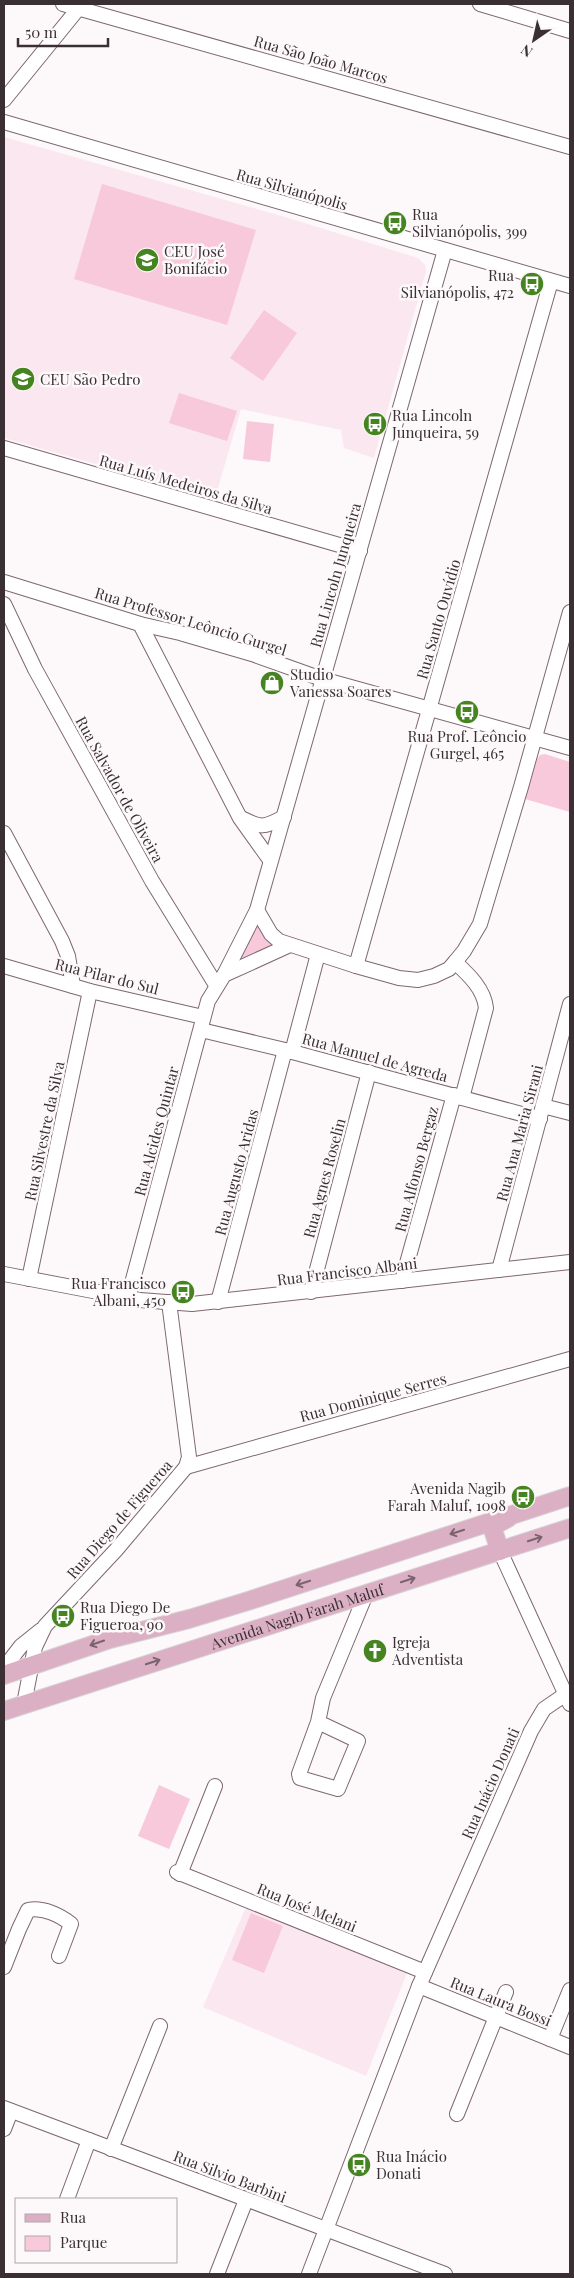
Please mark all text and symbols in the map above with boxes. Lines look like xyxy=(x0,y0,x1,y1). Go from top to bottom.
scale bar xyxy=(18,15,108,47)
north arrow xyxy=(509,15,559,65)
text: 50 m xyxy=(25,22,58,42)
street label: Rua São João Marcos xyxy=(252,30,390,88)
text: N xyxy=(517,40,536,62)
street label: Rua Silvianópolis xyxy=(234,164,350,214)
place label: Rua Silvianópolis, 399 xyxy=(412,204,527,241)
bus stop icon: Rua Silvianópolis, 399 xyxy=(382,210,408,236)
place label: CEU José Bonifácio xyxy=(164,241,227,278)
school or university icon: CEU José Bonifácio xyxy=(134,247,160,273)
place label: Rua Silvianópolis, 472 xyxy=(401,265,515,302)
bus stop icon: Rua Silvianópolis, 472 xyxy=(519,271,545,297)
school or university icon: CEU São Pedro xyxy=(10,366,36,392)
place label: CEU São Pedro xyxy=(40,369,140,389)
place label: Rua Lincoln Junqueira, 59 xyxy=(391,405,479,442)
bus stop icon: Rua Lincoln Junqueira, 59 xyxy=(362,411,388,437)
street label: Rua Luís Medeiros da Silva xyxy=(97,450,275,518)
street label: Rua Lincoln Junqueira xyxy=(305,500,365,650)
street label: Rua Santo Ouvídio xyxy=(411,557,465,681)
street label: Rua Professor Leôncio Gurgel xyxy=(93,582,289,660)
place label: Studio Vanessa Soares xyxy=(289,664,391,701)
shop icon: Studio Vanessa Soares xyxy=(259,670,285,696)
bus stop icon: Rua Prof. Leôncio Gurgel, 465 xyxy=(454,699,480,725)
street label: Rua Salvador de Oliveira xyxy=(71,712,169,866)
place label: Rua Prof. Leôncio Gurgel, 465 xyxy=(408,726,526,763)
street label: Rua Pilar do Sul xyxy=(53,953,161,999)
street label: Rua Manuel de Agreda xyxy=(300,1028,451,1086)
street label: Rua Silvestre da Silva xyxy=(19,1059,69,1203)
street label: Rua Ana Maria Sirani xyxy=(491,1062,547,1204)
street label: Rua Alcides Quintar xyxy=(129,1064,183,1198)
street label: Rua Alfonso Bergaz xyxy=(390,1104,442,1234)
street label: Rua Augusto Aridas xyxy=(209,1107,263,1237)
street label: Rua Agnes Roselin xyxy=(298,1116,350,1240)
street label: Rua Francisco Albani xyxy=(276,1252,419,1290)
place label: Rua Francisco Albani, 450 xyxy=(71,1273,166,1310)
bus stop icon: Rua Francisco Albani, 450 xyxy=(170,1279,196,1305)
street label: Rua Dominique Serres xyxy=(297,1368,449,1426)
street label: Rua Diego de Figueroa xyxy=(62,1455,177,1583)
place label: Avenida Nagib Farah Maluf, 1098 xyxy=(387,1478,506,1515)
bus stop icon: Avenida Nagib Farah Maluf, 1098 xyxy=(510,1484,536,1510)
one-way arrow xyxy=(450,1528,465,1537)
one-way arrow xyxy=(527,1534,543,1544)
one-way arrow xyxy=(400,1575,415,1584)
street label: Avenida Nagib Farah Maluf xyxy=(207,1579,387,1654)
one-way arrow xyxy=(295,1579,311,1588)
place label: Rua Diego De Figueroa, 90 xyxy=(80,1597,170,1634)
bus stop icon: Rua Diego De Figueroa, 90 xyxy=(50,1603,76,1629)
place label: Igreja Adventista xyxy=(391,1632,464,1669)
church icon: Igreja Adventista xyxy=(362,1638,388,1664)
one-way arrow xyxy=(89,1639,105,1648)
one-way arrow xyxy=(145,1657,161,1666)
street label: Rua Inácio Donati xyxy=(456,1724,524,1842)
street label: Rua José Melani xyxy=(254,1878,360,1936)
street label: Rua Laura Bossi xyxy=(447,1972,555,2031)
street label: Rua Silvio Barbini xyxy=(171,2145,290,2207)
place label: Rua Inácio Donati xyxy=(376,2146,447,2183)
bus stop icon: Rua Inácio Donati xyxy=(346,2152,372,2178)
legend xyxy=(15,2198,178,2263)
text: Rua xyxy=(60,2207,86,2227)
text: Parque xyxy=(60,2232,107,2252)

